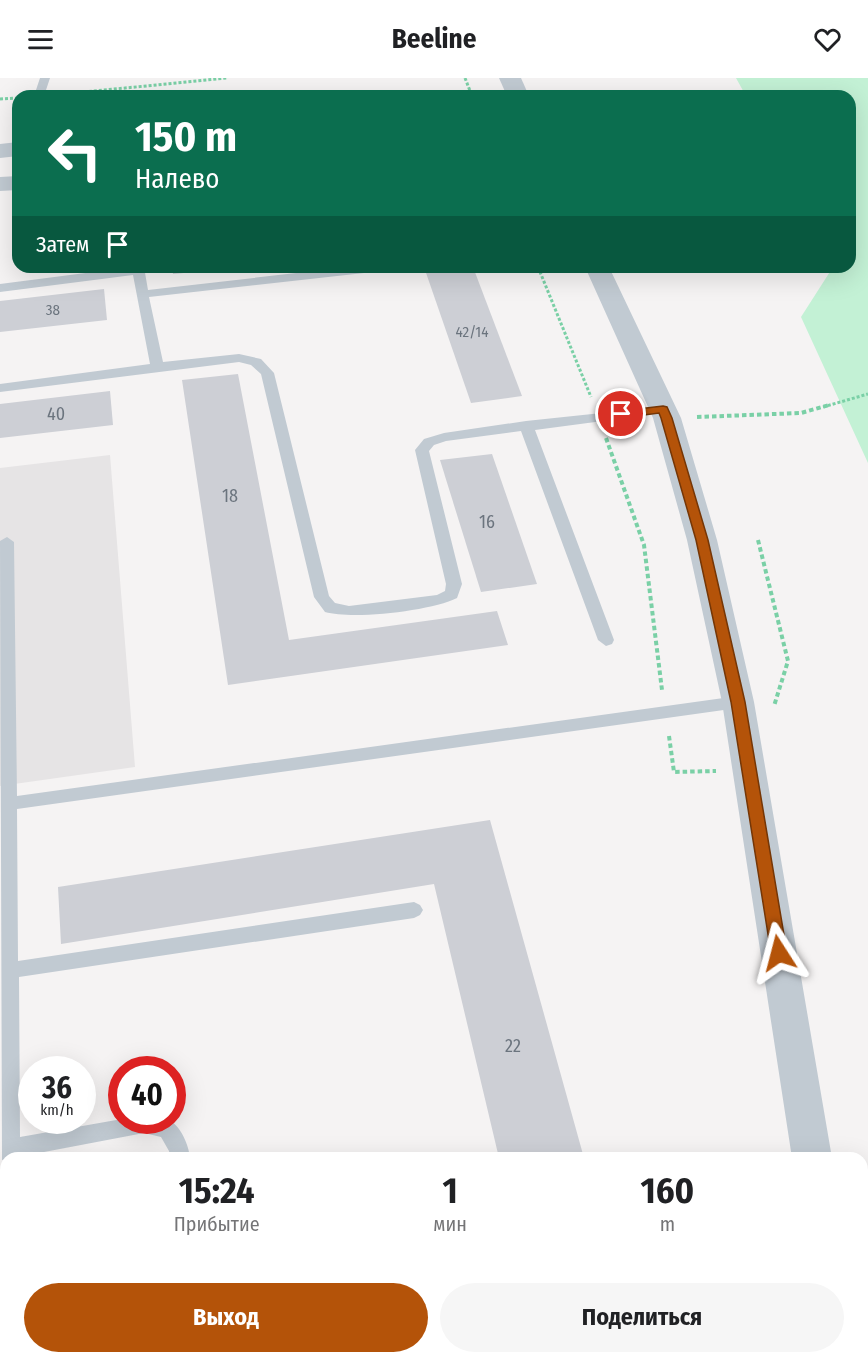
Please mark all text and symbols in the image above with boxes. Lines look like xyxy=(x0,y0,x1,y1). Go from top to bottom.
icon: menu xyxy=(24,23,57,56)
text: Beeline xyxy=(392,23,476,55)
icon: heart xyxy=(811,23,844,56)
text: 150 m xyxy=(135,112,237,162)
icon: left xyxy=(36,114,114,192)
text: Налево xyxy=(135,163,219,195)
icon: arrive xyxy=(101,228,134,261)
text: Затем xyxy=(36,231,89,258)
house number: 38 xyxy=(46,301,60,319)
house number: 42/14 xyxy=(456,323,488,341)
pin xyxy=(595,388,646,439)
icon: arrive xyxy=(604,397,637,430)
house number: 40 xyxy=(47,403,65,425)
house number: 18 xyxy=(222,485,238,507)
house number: 16 xyxy=(479,511,495,533)
position arrow xyxy=(747,921,811,985)
house number: 22 xyxy=(505,1035,521,1057)
speed limit sign: 40 xyxy=(108,1056,186,1134)
text: 36 xyxy=(42,1070,72,1106)
text: km/h xyxy=(40,1101,74,1119)
text: 15:24 xyxy=(179,1169,254,1213)
text: 1 xyxy=(442,1169,458,1213)
text: 160 xyxy=(641,1169,694,1213)
text: Прибытие xyxy=(174,1212,260,1236)
text: мин xyxy=(433,1212,467,1236)
text: m xyxy=(660,1212,675,1236)
button: Выход xyxy=(24,1283,428,1352)
button: Поделиться xyxy=(440,1283,844,1352)

